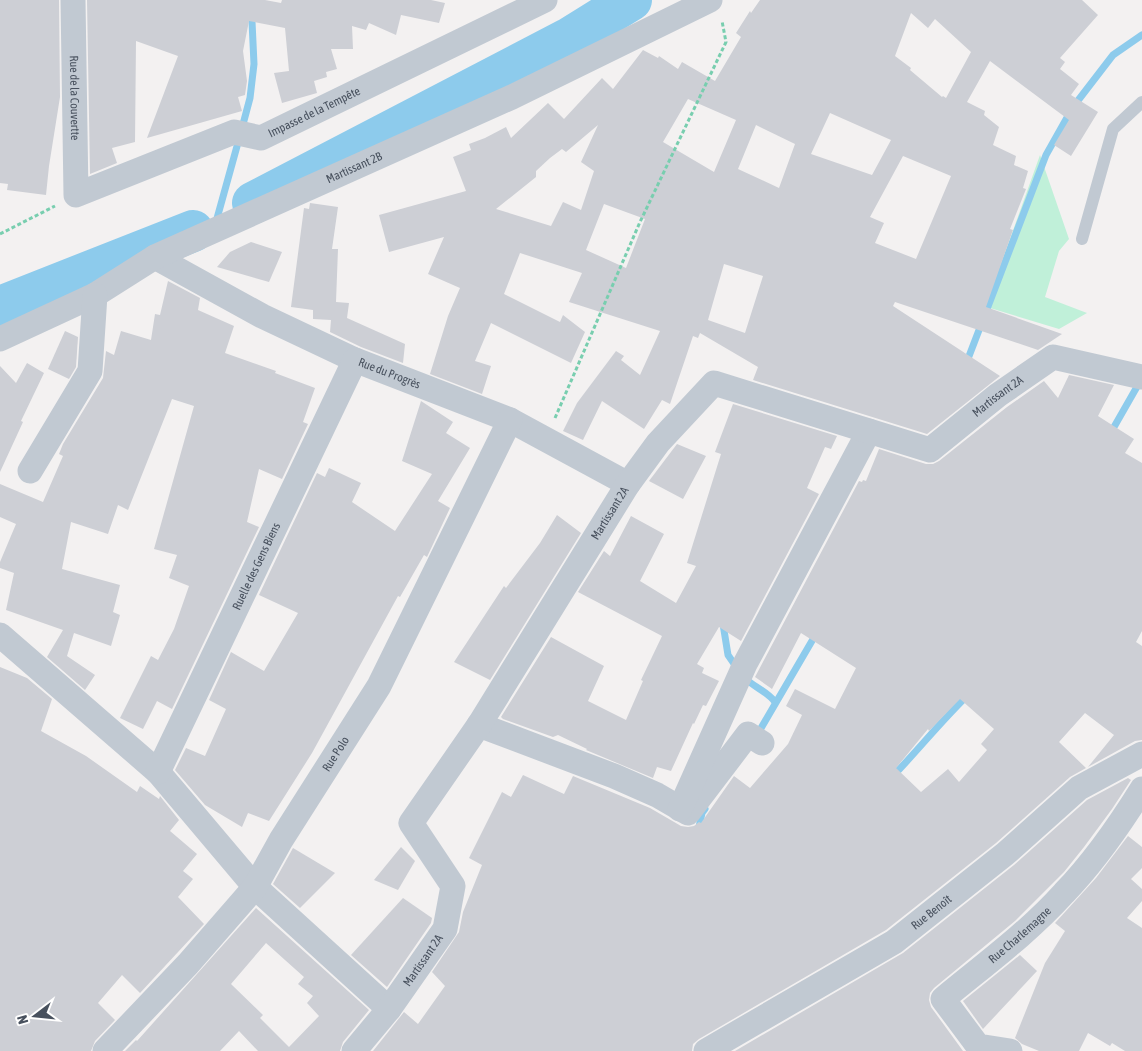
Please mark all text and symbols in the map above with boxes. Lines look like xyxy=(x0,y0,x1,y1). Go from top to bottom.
street label: Rue de la Couvertte xyxy=(67,55,82,141)
street label: Impasse de la Tempête xyxy=(266,84,363,140)
street label: Martissant 2B xyxy=(324,149,385,186)
street label: Rue du Progrès xyxy=(356,355,423,392)
street label: Martissant 2A xyxy=(970,373,1026,420)
street label: Martissant 2A xyxy=(588,484,632,542)
street label: Ruelle des Gens Biens xyxy=(229,520,283,612)
street label: Rue Polo xyxy=(319,733,352,774)
street label: Rue Benoît xyxy=(908,892,955,933)
street label: Rue Charlemagne xyxy=(986,904,1054,966)
street label: Martissant 2A xyxy=(400,932,446,989)
north arrow xyxy=(10,991,60,1041)
text: N xyxy=(14,1013,31,1026)

